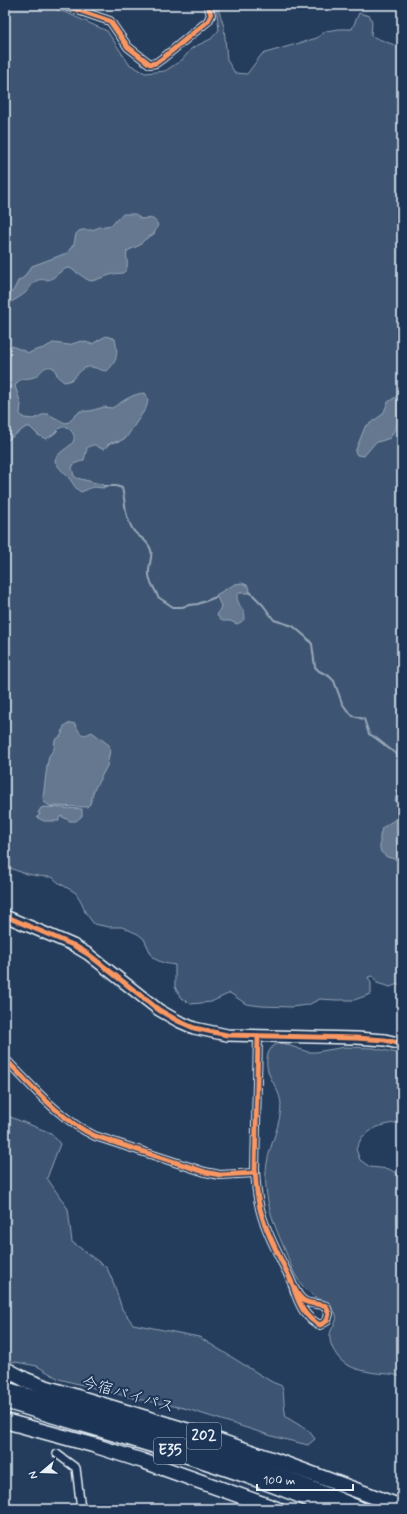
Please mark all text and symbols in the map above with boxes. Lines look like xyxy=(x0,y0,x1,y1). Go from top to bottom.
street label: 今宿バイパス xyxy=(79,1372,177,1418)
road number: 202 xyxy=(187,1423,221,1449)
road number: E35 xyxy=(154,1438,186,1464)
north arrow xyxy=(22,1452,62,1492)
scale bar xyxy=(257,1466,353,1492)
text: N xyxy=(26,1469,41,1481)
text: 100 m xyxy=(263,1473,295,1489)

